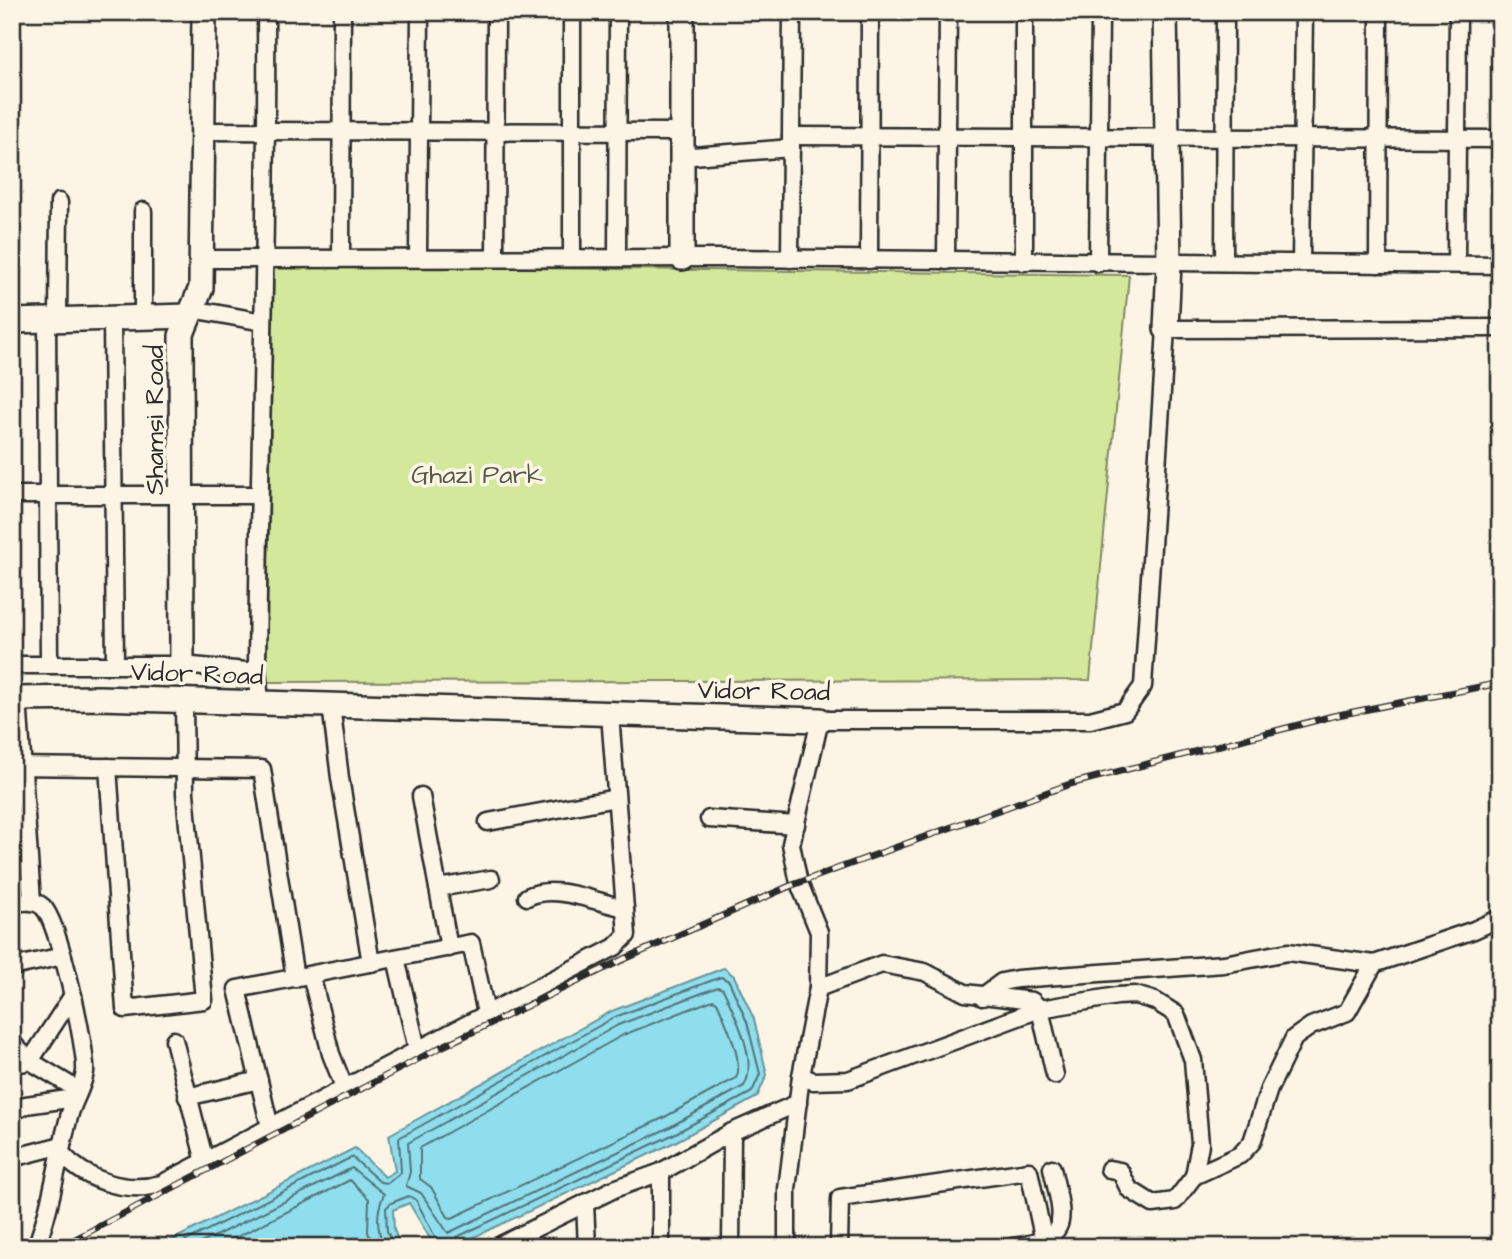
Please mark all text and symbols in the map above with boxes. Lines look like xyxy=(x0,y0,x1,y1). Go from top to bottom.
street label: Shamsi Road xyxy=(137,345,173,495)
park label: Ghazi Park xyxy=(411,457,543,493)
street label: Vidor Road xyxy=(130,654,264,694)
street label: Vidor Road xyxy=(697,672,831,710)

